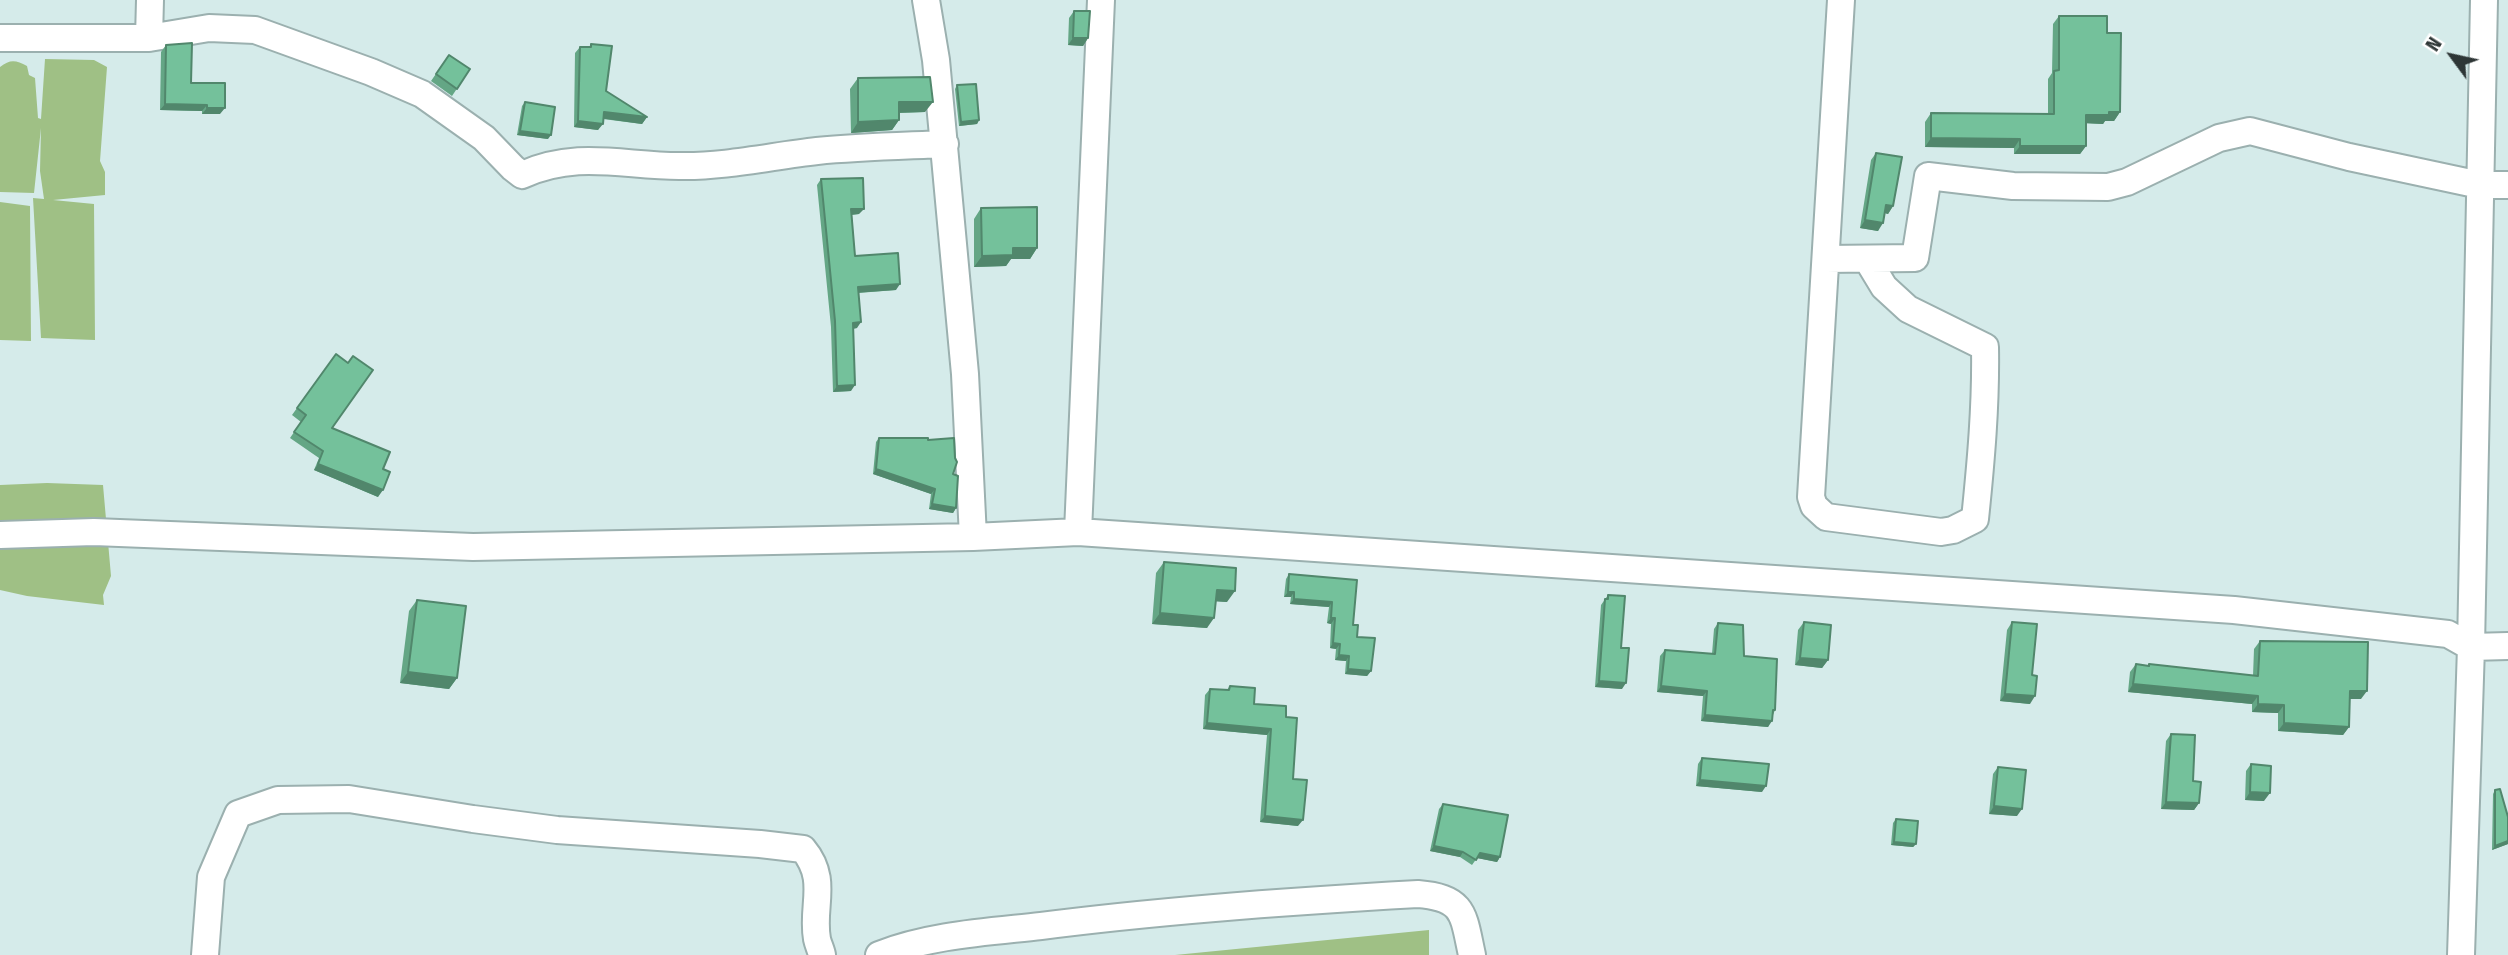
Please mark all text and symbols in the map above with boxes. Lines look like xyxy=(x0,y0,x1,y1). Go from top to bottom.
north arrow xyxy=(2417,21,2487,91)
text: N xyxy=(2421,33,2447,55)

